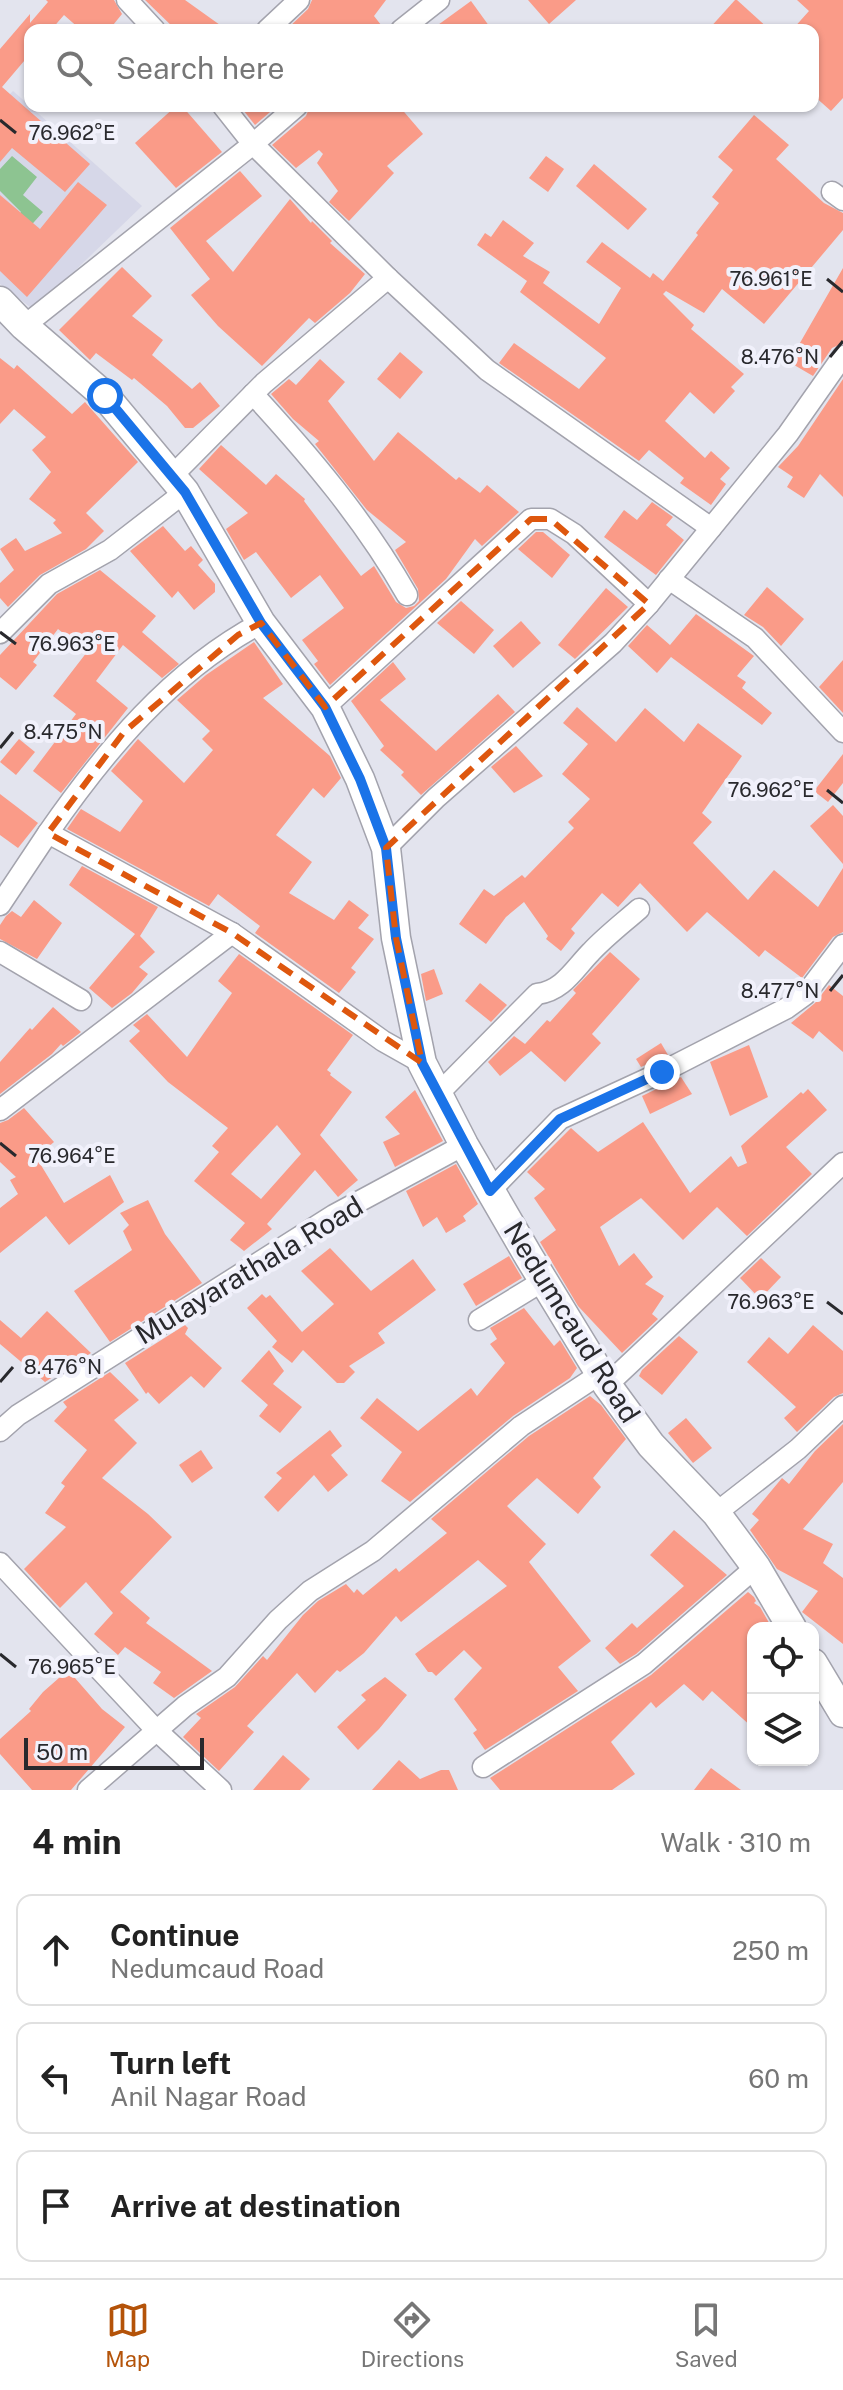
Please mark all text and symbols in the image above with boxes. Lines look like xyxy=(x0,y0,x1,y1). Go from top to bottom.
search box xyxy=(24,24,819,112)
icon: search xyxy=(52,46,96,90)
text: Search here xyxy=(116,50,284,86)
text: 76.962°E xyxy=(29,121,115,145)
text: 76.961°E xyxy=(729,267,813,291)
text: 8.476°N xyxy=(741,345,819,369)
route start xyxy=(87,378,123,414)
text: 76.963°E xyxy=(28,632,116,656)
text: 8.475°N xyxy=(23,720,103,744)
text: 76.962°E xyxy=(728,778,814,802)
text: 8.477°N xyxy=(741,979,819,1003)
route end xyxy=(644,1054,680,1090)
text: 76.964°E xyxy=(28,1144,116,1168)
street label: Mulayarathala Road xyxy=(129,1189,368,1351)
street label: Nedumcaud Road xyxy=(497,1215,648,1428)
text: 76.963°E xyxy=(727,1290,815,1314)
text: 8.476°N xyxy=(24,1355,102,1379)
map controls xyxy=(747,1622,819,1766)
button: locate xyxy=(747,1622,819,1694)
text: 76.965°E xyxy=(28,1655,116,1679)
button: layers xyxy=(747,1694,819,1766)
scale bar xyxy=(24,1734,204,1770)
text: 50 m xyxy=(36,1739,88,1765)
text: 4 min xyxy=(32,1822,122,1862)
text: Walk · 310 m xyxy=(661,1827,811,1858)
text: Continue xyxy=(110,1917,240,1953)
icon: ahead xyxy=(34,1928,78,1972)
text: 250 m xyxy=(732,1935,809,1966)
text: Nedumcaud Road xyxy=(110,1953,324,1984)
text: Turn left xyxy=(110,2045,231,2081)
icon: left xyxy=(34,2056,78,2100)
text: 60 m xyxy=(748,2063,809,2094)
text: Anil Nagar Road xyxy=(110,2081,306,2112)
icon: arrive xyxy=(34,2184,78,2228)
text: Arrive at destination xyxy=(110,2188,401,2224)
tab: Map xyxy=(105,2298,150,2372)
tab: Directions xyxy=(361,2298,464,2372)
tab: Saved xyxy=(675,2298,738,2372)

